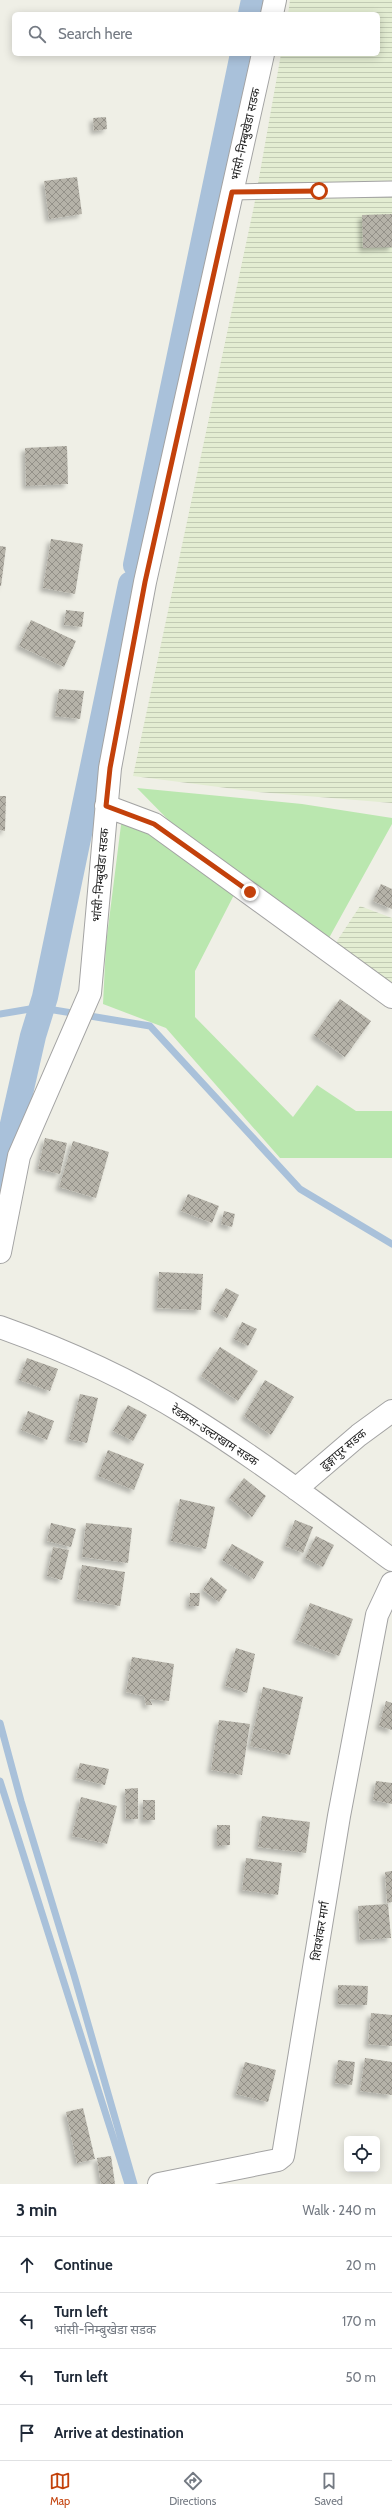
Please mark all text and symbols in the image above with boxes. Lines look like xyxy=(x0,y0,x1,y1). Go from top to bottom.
search box xyxy=(12,12,380,56)
icon: search xyxy=(26,23,48,45)
text: Search here xyxy=(58,25,133,43)
street label: भांसी-निम्बुखेडा सडक xyxy=(227,86,264,182)
route start xyxy=(310,182,328,200)
street label: भांसी-निम्बुखेडा सडक xyxy=(88,827,113,923)
route end xyxy=(241,883,259,901)
street label: रेडक्रस-उल्टाखाम सडक xyxy=(168,1401,262,1469)
street label: ढुङ्गापुर सडक xyxy=(317,1425,370,1474)
street label: शिवशंकर मार्ग xyxy=(308,1899,332,1962)
map controls xyxy=(344,2136,380,2172)
button: locate xyxy=(344,2136,380,2172)
text: 3 min xyxy=(16,2200,57,2220)
text: Walk · 240 m xyxy=(302,2202,376,2218)
icon: ahead xyxy=(16,2254,38,2276)
text: Continue xyxy=(54,2256,113,2274)
text: 20 m xyxy=(346,2257,376,2273)
text: Turn left xyxy=(54,2303,108,2321)
icon: left xyxy=(16,2310,38,2332)
text: 170 m xyxy=(342,2313,376,2329)
text: भांसी-निम्बुखेडा सडक xyxy=(54,2321,156,2337)
icon: left xyxy=(16,2366,38,2388)
text: Turn left xyxy=(54,2368,108,2386)
text: 50 m xyxy=(346,2369,376,2385)
icon: arrive xyxy=(16,2422,38,2444)
text: Arrive at destination xyxy=(54,2424,184,2442)
tab: Map xyxy=(49,2470,71,2508)
tab: Directions xyxy=(169,2470,216,2508)
tab: Saved xyxy=(314,2470,343,2508)

